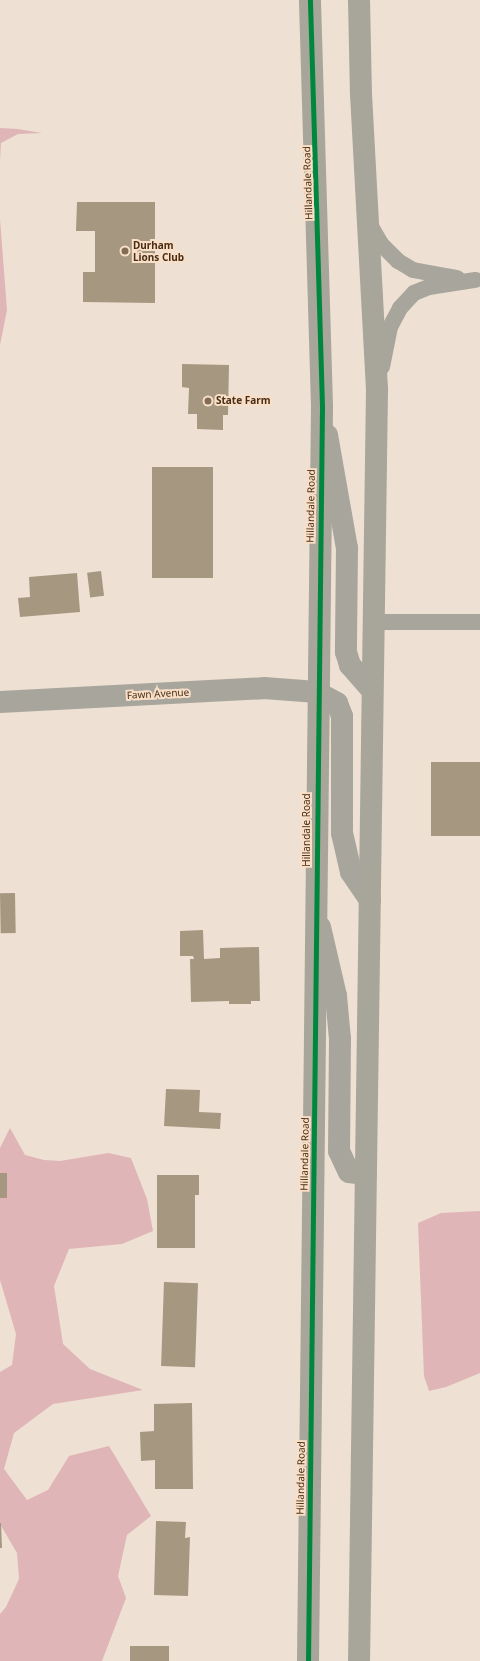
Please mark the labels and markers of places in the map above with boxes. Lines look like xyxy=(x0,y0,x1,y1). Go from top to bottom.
place label: Durham Lions Club xyxy=(133,239,184,262)
marker: Durham Lions Club xyxy=(120,246,130,256)
place label: State Farm xyxy=(216,395,270,407)
marker: State Farm xyxy=(203,396,213,406)

